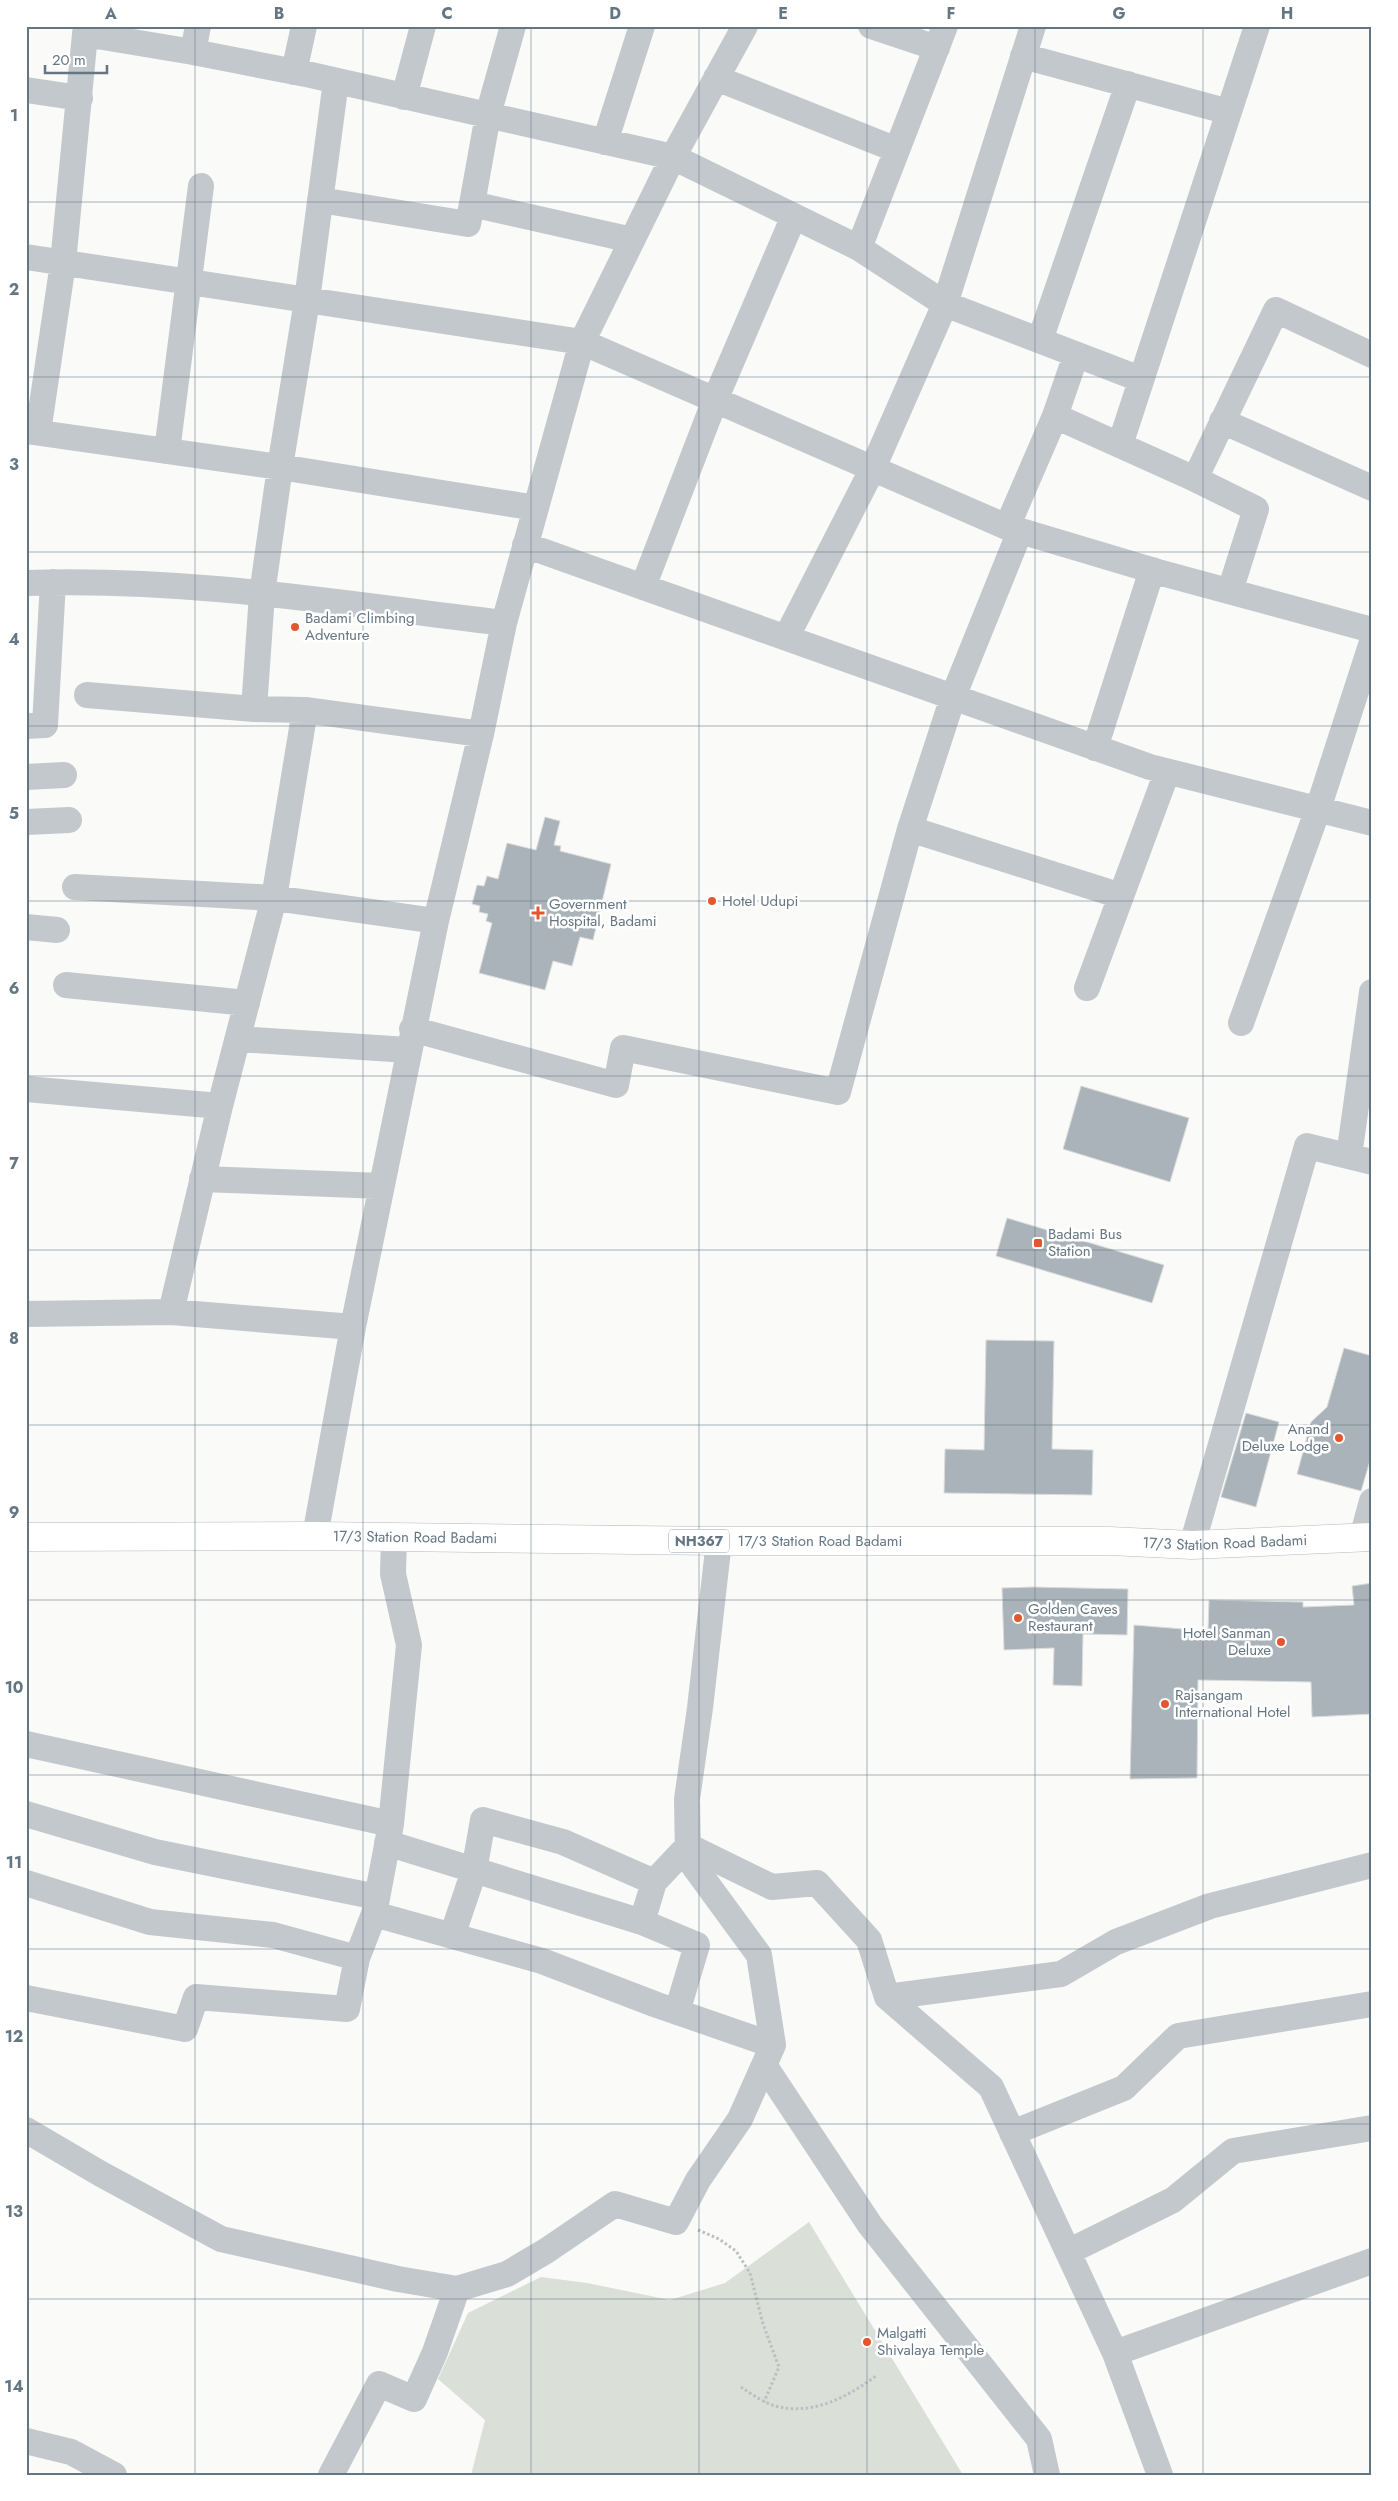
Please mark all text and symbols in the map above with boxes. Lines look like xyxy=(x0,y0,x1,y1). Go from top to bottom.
text: A xyxy=(104,2,117,25)
text: B xyxy=(274,2,284,25)
text: C xyxy=(441,2,453,25)
text: D xyxy=(609,2,621,25)
text: E xyxy=(778,2,788,25)
text: F xyxy=(947,2,955,25)
text: G xyxy=(1112,2,1126,25)
text: H xyxy=(1281,2,1293,25)
scale bar xyxy=(45,42,108,74)
text: 20 m xyxy=(52,49,86,71)
text: 1 xyxy=(10,104,18,127)
text: 2 xyxy=(9,278,19,301)
text: 3 xyxy=(9,453,19,476)
place label: Badami Climbing Adventure xyxy=(305,607,415,646)
marker: Badami Climbing Adventure xyxy=(289,621,301,633)
text: 4 xyxy=(8,628,20,651)
text: 5 xyxy=(9,802,19,825)
place label: Hotel Udupi xyxy=(722,890,798,912)
place label: Government Hospital, Badami xyxy=(549,893,657,932)
marker: Hotel Udupi xyxy=(706,895,718,907)
marker: Government Hospital, Badami xyxy=(531,906,545,920)
text: 6 xyxy=(9,977,19,1000)
text: 7 xyxy=(9,1152,19,1175)
place label: Badami Bus Station xyxy=(1048,1223,1122,1262)
marker: Badami Bus Station xyxy=(1032,1237,1044,1249)
text: 8 xyxy=(9,1327,19,1350)
place label: Anand Deluxe Lodge xyxy=(1242,1418,1329,1457)
marker: Anand Deluxe Lodge xyxy=(1333,1432,1345,1444)
text: 9 xyxy=(9,1501,19,1524)
street label: 17/3 Station Road Badami xyxy=(333,1525,497,1549)
street label: 17/3 Station Road Badami xyxy=(1142,1529,1308,1556)
road number: NH367 xyxy=(669,1530,729,1552)
street label: 17/3 Station Road Badami xyxy=(738,1530,902,1552)
place label: Golden Caves Restaurant xyxy=(1028,1598,1117,1637)
marker: Golden Caves Restaurant xyxy=(1012,1612,1024,1624)
place label: Hotel Sanman Deluxe xyxy=(1183,1622,1271,1661)
marker: Hotel Sanman Deluxe xyxy=(1275,1636,1287,1648)
text: 10 xyxy=(5,1676,23,1699)
place label: Rajsangam International Hotel xyxy=(1175,1684,1291,1723)
marker: Rajsangam International Hotel xyxy=(1159,1698,1171,1710)
text: 11 xyxy=(6,1851,22,1874)
text: 12 xyxy=(5,2025,23,2048)
text: 13 xyxy=(5,2200,23,2223)
place label: Malgatti Shivalaya Temple xyxy=(877,2322,985,2361)
marker: Malgatti Shivalaya Temple xyxy=(861,2336,873,2348)
text: 14 xyxy=(4,2375,24,2398)

